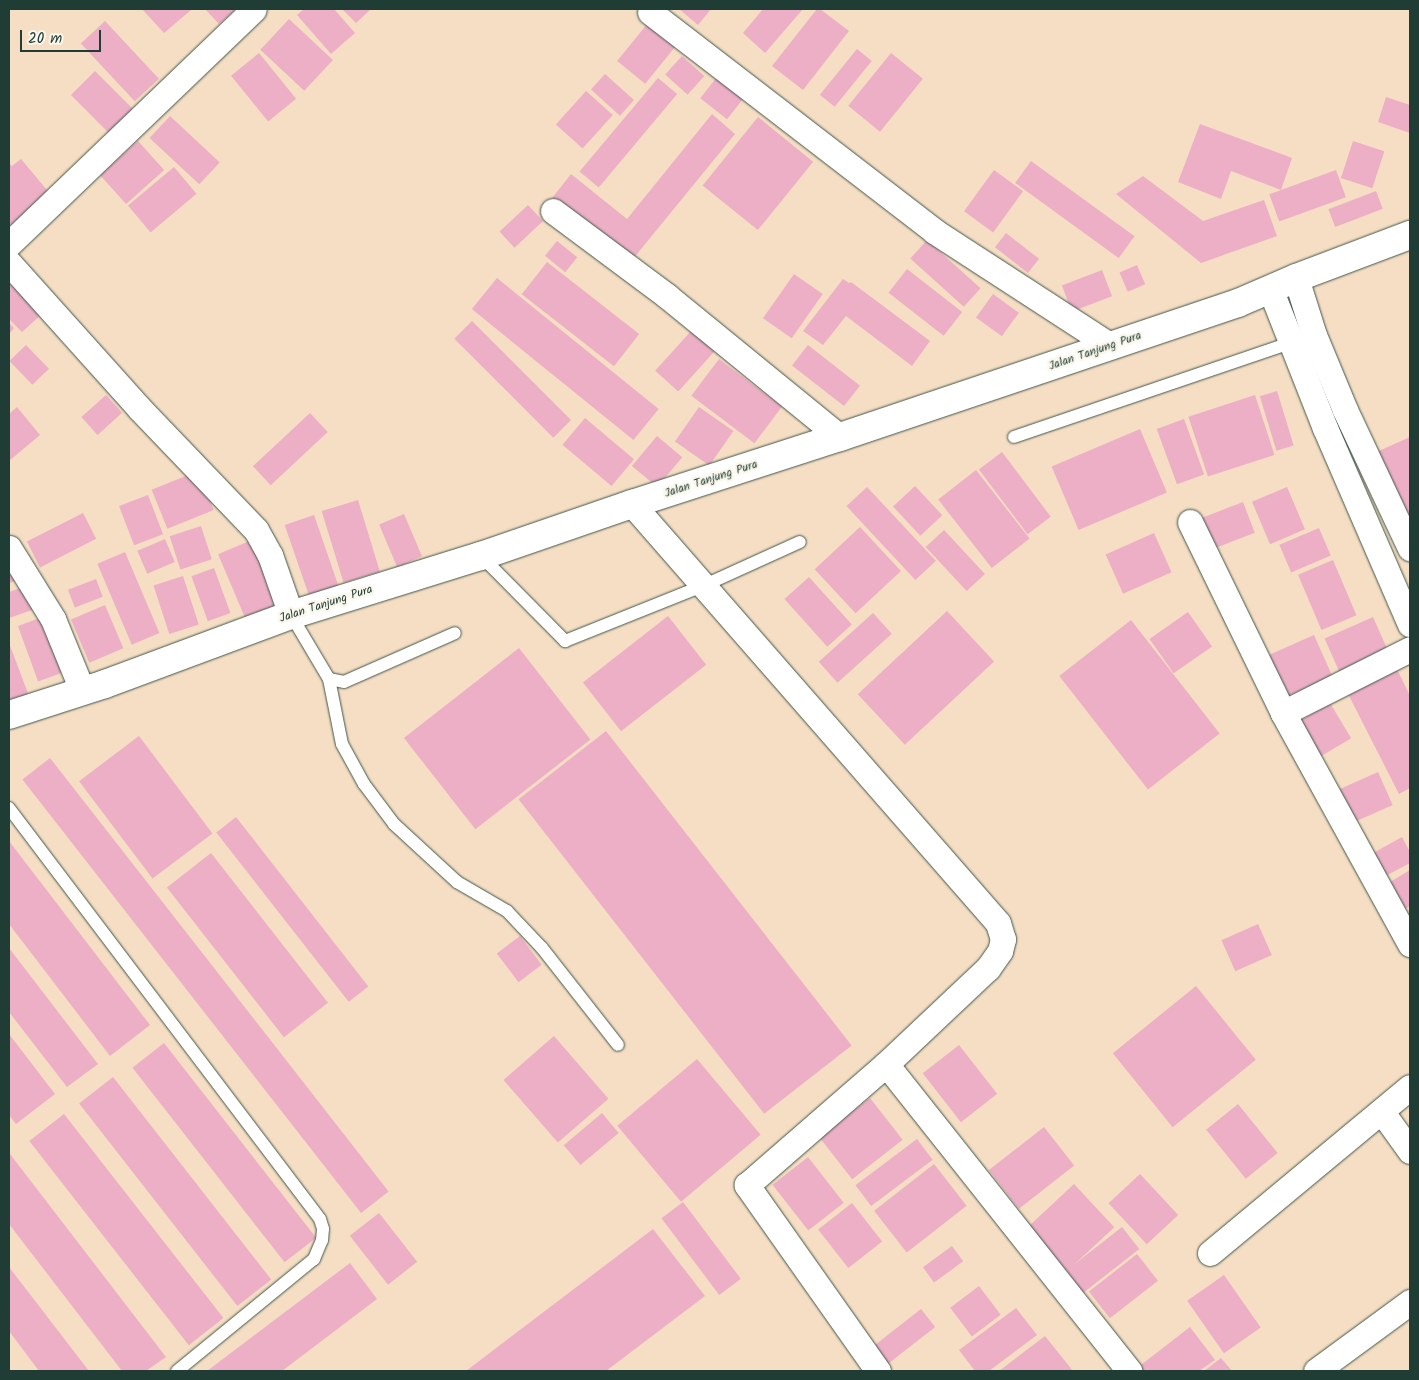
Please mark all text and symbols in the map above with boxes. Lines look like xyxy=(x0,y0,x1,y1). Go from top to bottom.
scale bar xyxy=(22,20,104,52)
text: 20 m xyxy=(28,27,62,51)
street label: Jalan Tanjung Pura xyxy=(1047,328,1143,374)
street label: Jalan Tanjung Pura xyxy=(663,457,759,501)
street label: Jalan Tanjung Pura xyxy=(278,582,374,626)

